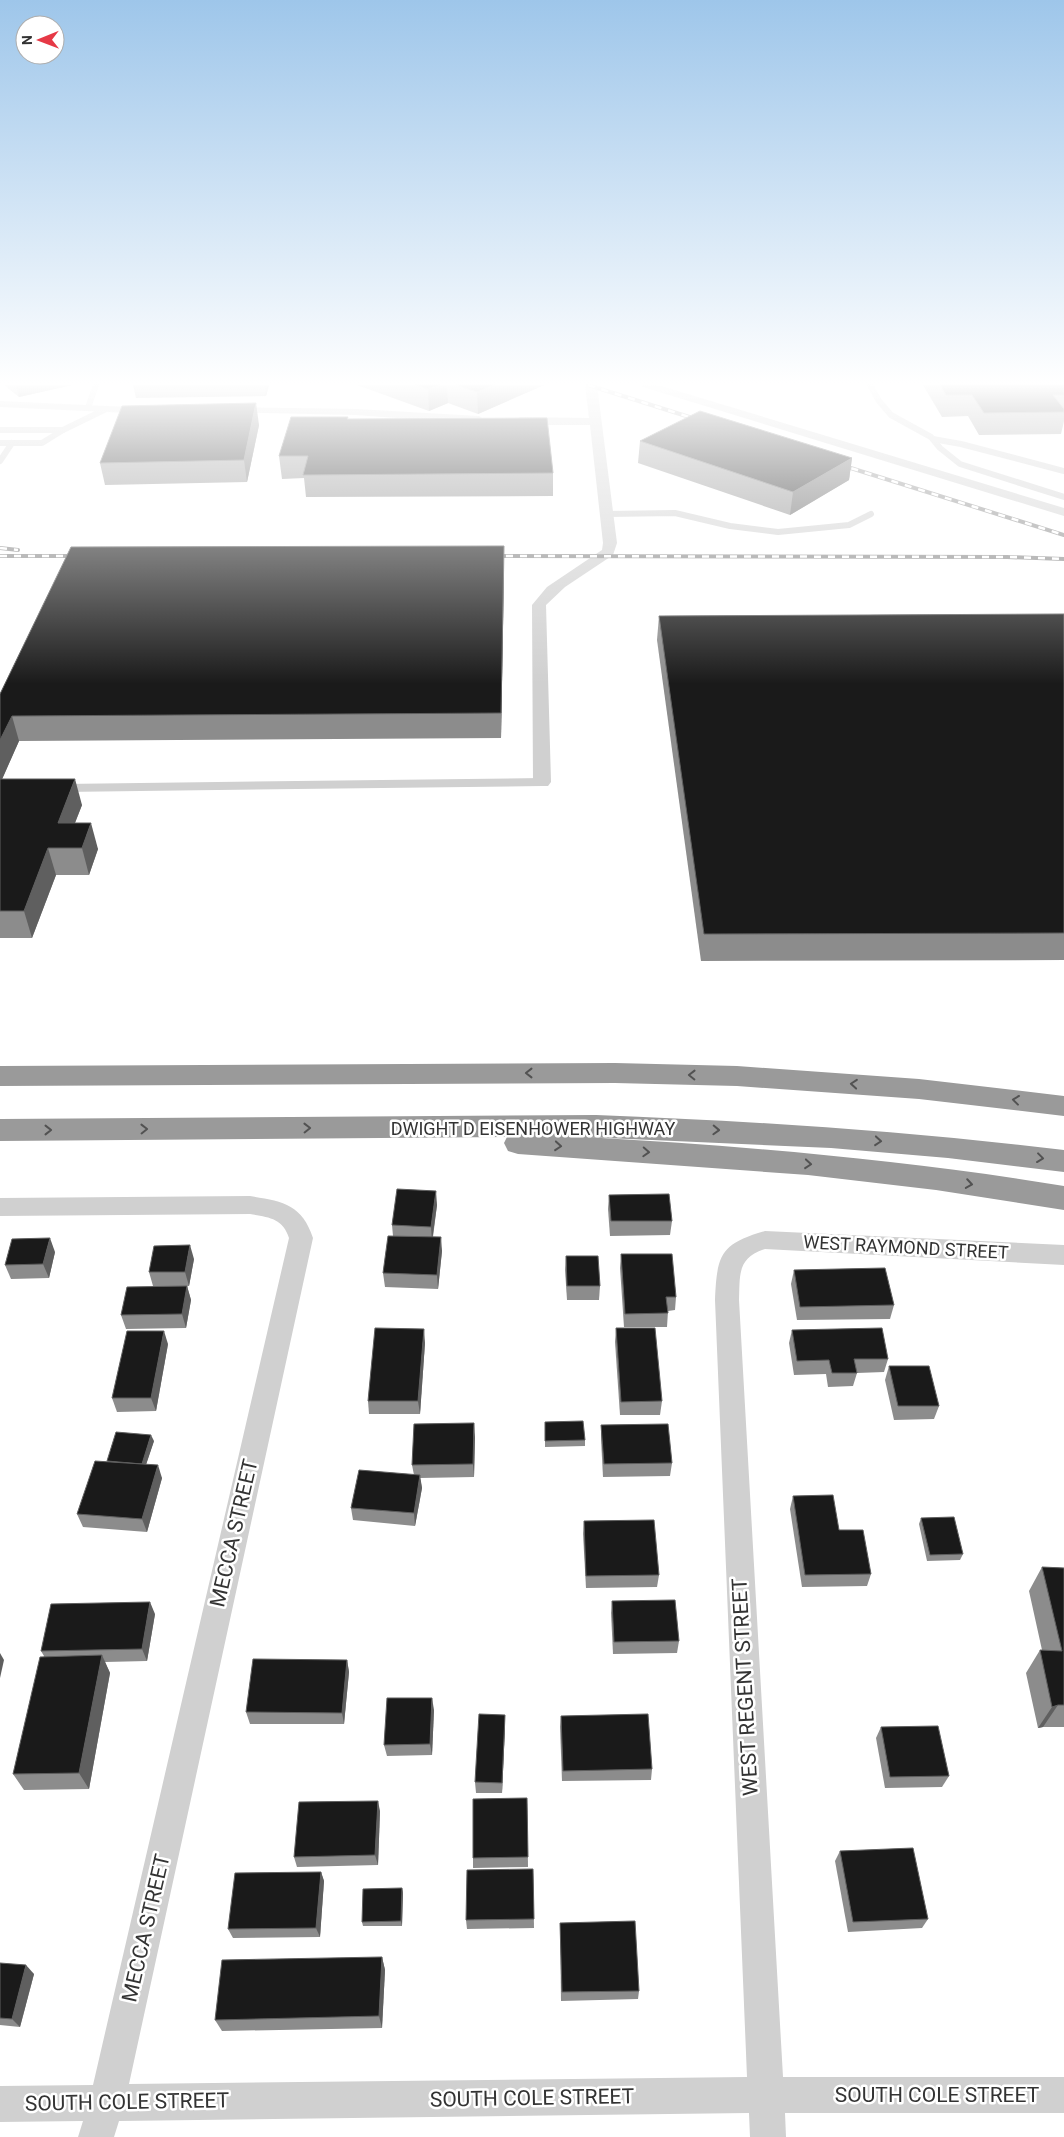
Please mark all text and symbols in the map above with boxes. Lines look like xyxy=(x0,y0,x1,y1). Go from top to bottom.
north arrow xyxy=(15,15,65,65)
text: N xyxy=(19,35,35,45)
one-way arrow xyxy=(525,1068,533,1078)
one-way arrow xyxy=(687,1070,695,1080)
one-way arrow xyxy=(850,1078,858,1089)
one-way arrow xyxy=(1011,1095,1019,1106)
street label: DWIGHT D EISENHOWER HIGHWAY xyxy=(391,1118,676,1139)
one-way arrow xyxy=(303,1123,311,1133)
one-way arrow xyxy=(140,1124,148,1134)
one-way arrow xyxy=(44,1125,52,1135)
one-way arrow xyxy=(712,1125,720,1135)
one-way arrow xyxy=(874,1135,882,1146)
one-way arrow xyxy=(554,1140,562,1151)
one-way arrow xyxy=(642,1146,650,1157)
one-way arrow xyxy=(1036,1152,1044,1163)
one-way arrow xyxy=(804,1158,812,1169)
one-way arrow xyxy=(965,1178,974,1188)
street label: WEST RAYMOND STREET xyxy=(803,1231,1009,1263)
street label: MECCA STREET xyxy=(205,1456,263,1609)
street label: WEST REGENT STREET xyxy=(727,1577,763,1797)
street label: MECCA STREET xyxy=(117,1851,175,2004)
street label: SOUTH COLE STREET xyxy=(835,2083,1040,2107)
street label: SOUTH COLE STREET xyxy=(430,2084,635,2112)
street label: SOUTH COLE STREET xyxy=(25,2088,230,2116)

